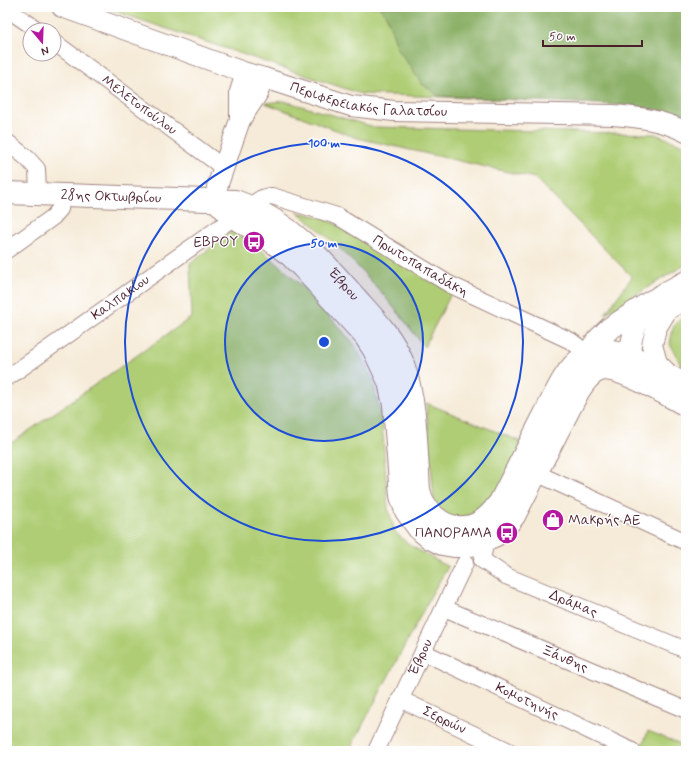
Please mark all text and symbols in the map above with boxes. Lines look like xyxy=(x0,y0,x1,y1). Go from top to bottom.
north arrow xyxy=(22,22,62,62)
scale bar xyxy=(543,22,642,48)
text: 50 m xyxy=(549,29,576,45)
text: N xyxy=(39,43,51,58)
street label: Μελετοπούλου xyxy=(98,71,181,139)
street label: Περιφερειακός Γαλατσίου xyxy=(288,78,447,121)
text: 100 m xyxy=(308,136,341,152)
street label: 28ης Οκτωβρίου xyxy=(60,186,161,207)
bus stop icon: ΕΒΡΟΥ xyxy=(241,229,267,255)
street label: Πρωτοπαπαδάκη xyxy=(369,231,471,301)
place label: ΕΒΡΟΥ xyxy=(194,233,238,251)
text: 50 m xyxy=(311,236,338,252)
street label: Έβρου xyxy=(325,264,363,305)
street label: Καλπακίου xyxy=(88,271,153,324)
centre of rings xyxy=(317,335,331,349)
shop icon: Μακρής ΑΕ xyxy=(540,507,566,533)
place label: Μακρής ΑΕ xyxy=(568,511,641,529)
bus stop icon: ΠΑΝΟΡΑΜΑ xyxy=(494,520,520,546)
place label: ΠΑΝΟΡΑΜΑ xyxy=(415,524,492,542)
street label: Δράμας xyxy=(546,586,600,622)
street label: Έβρου xyxy=(404,636,437,678)
street label: Ξάνθης xyxy=(539,641,591,677)
street label: Κομοτηνής xyxy=(492,678,562,724)
street label: Σερρών xyxy=(420,702,469,738)

